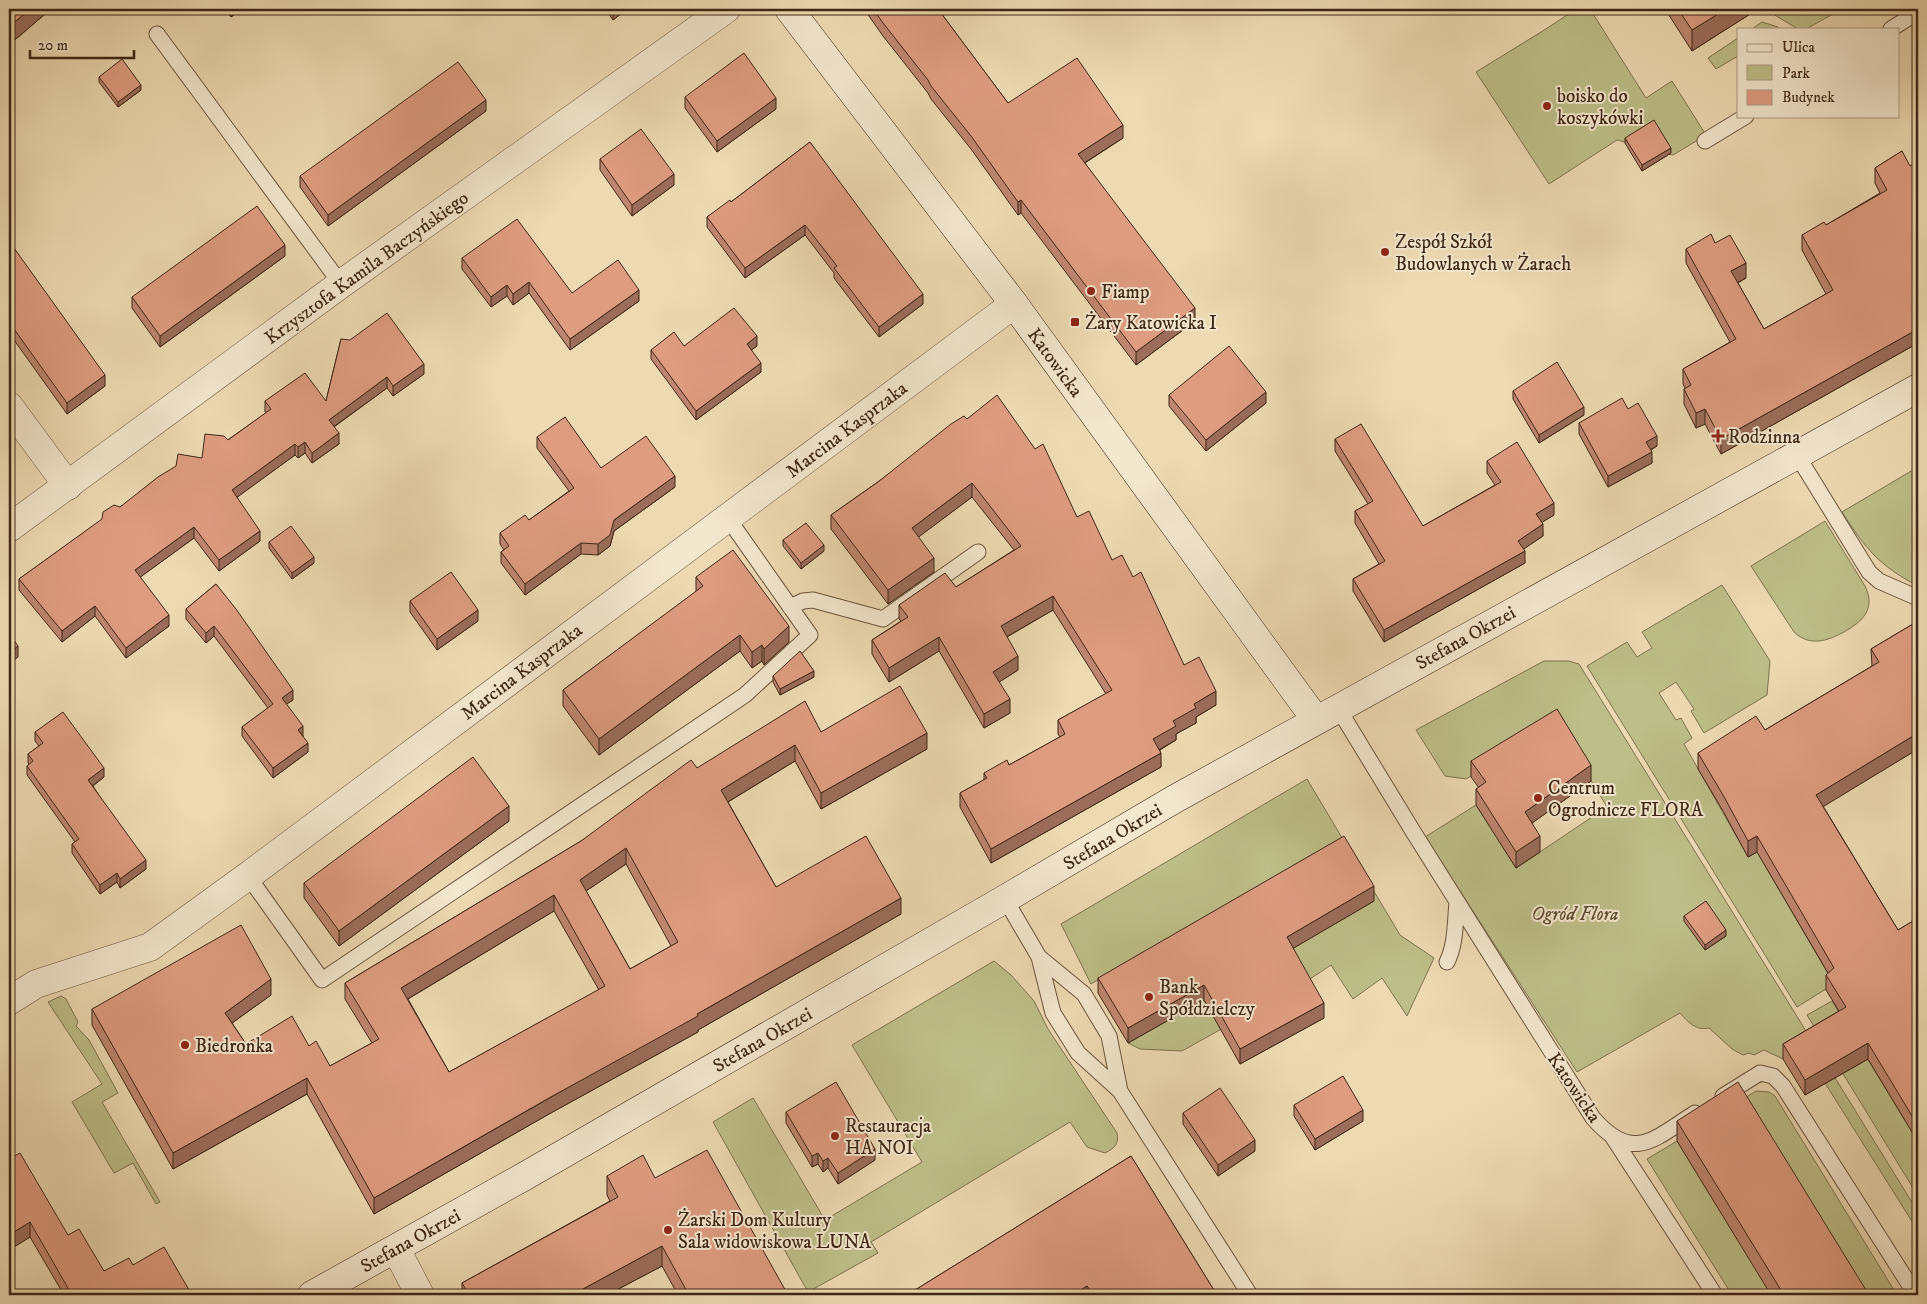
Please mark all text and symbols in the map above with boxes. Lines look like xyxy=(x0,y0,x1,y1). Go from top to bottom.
scale bar xyxy=(30,28,134,60)
legend xyxy=(1737,28,1900,118)
text: 20 m xyxy=(38,36,68,55)
text: Ulica xyxy=(1782,38,1815,57)
text: Park xyxy=(1782,64,1811,83)
place label: boisko do koszykówki xyxy=(1557,85,1643,130)
text: Budynek xyxy=(1782,88,1835,107)
marker: boisko do koszykówki xyxy=(1541,100,1553,112)
street label: Krzysztofa Kamila Baczyńskiego xyxy=(260,186,473,350)
place label: Zespół Szkół Budowlanych w Żarach xyxy=(1395,231,1571,276)
marker: Zespół Szkół Budowlanych w Żarach xyxy=(1379,246,1391,258)
place label: Fiamp xyxy=(1101,281,1149,304)
marker: Fiamp xyxy=(1085,285,1097,297)
place label: Żary Katowicka I xyxy=(1085,311,1217,335)
marker: Żary Katowicka I xyxy=(1069,316,1081,328)
street label: Katowicka xyxy=(1022,324,1087,402)
street label: Marcina Kasprzaka xyxy=(782,377,912,483)
place label: Rodzinna xyxy=(1728,426,1800,449)
marker: Rodzinna xyxy=(1712,430,1724,442)
street label: Stefana Okrzei xyxy=(1412,601,1520,675)
street label: Marcina Kasprzaka xyxy=(457,619,587,725)
place label: Centrum Ogrodnicze FLORA xyxy=(1548,777,1704,822)
marker: Centrum Ogrodnicze FLORA xyxy=(1532,792,1544,804)
street label: Stefana Okrzei xyxy=(1059,799,1166,876)
park label: Ogród Flora xyxy=(1532,903,1618,926)
place label: Bank Spółdzielczy xyxy=(1159,976,1256,1021)
marker: Bank Spółdzielczy xyxy=(1143,991,1155,1003)
street label: Stefana Okrzei xyxy=(709,1003,817,1078)
place label: Biedronka xyxy=(195,1035,273,1058)
marker: Biedronka xyxy=(179,1039,191,1051)
street label: Katowicka xyxy=(1542,1048,1606,1127)
place label: Restauracja HA NOI xyxy=(845,1115,931,1160)
marker: Restauracja HA NOI xyxy=(829,1130,841,1142)
street label: Stefana Okrzei xyxy=(357,1204,465,1278)
place label: Żarski Dom Kultury Sala widowiskowa LUNA xyxy=(678,1208,872,1254)
marker: Żarski Dom Kultury Sala widowiskowa LUNA xyxy=(662,1224,674,1236)

